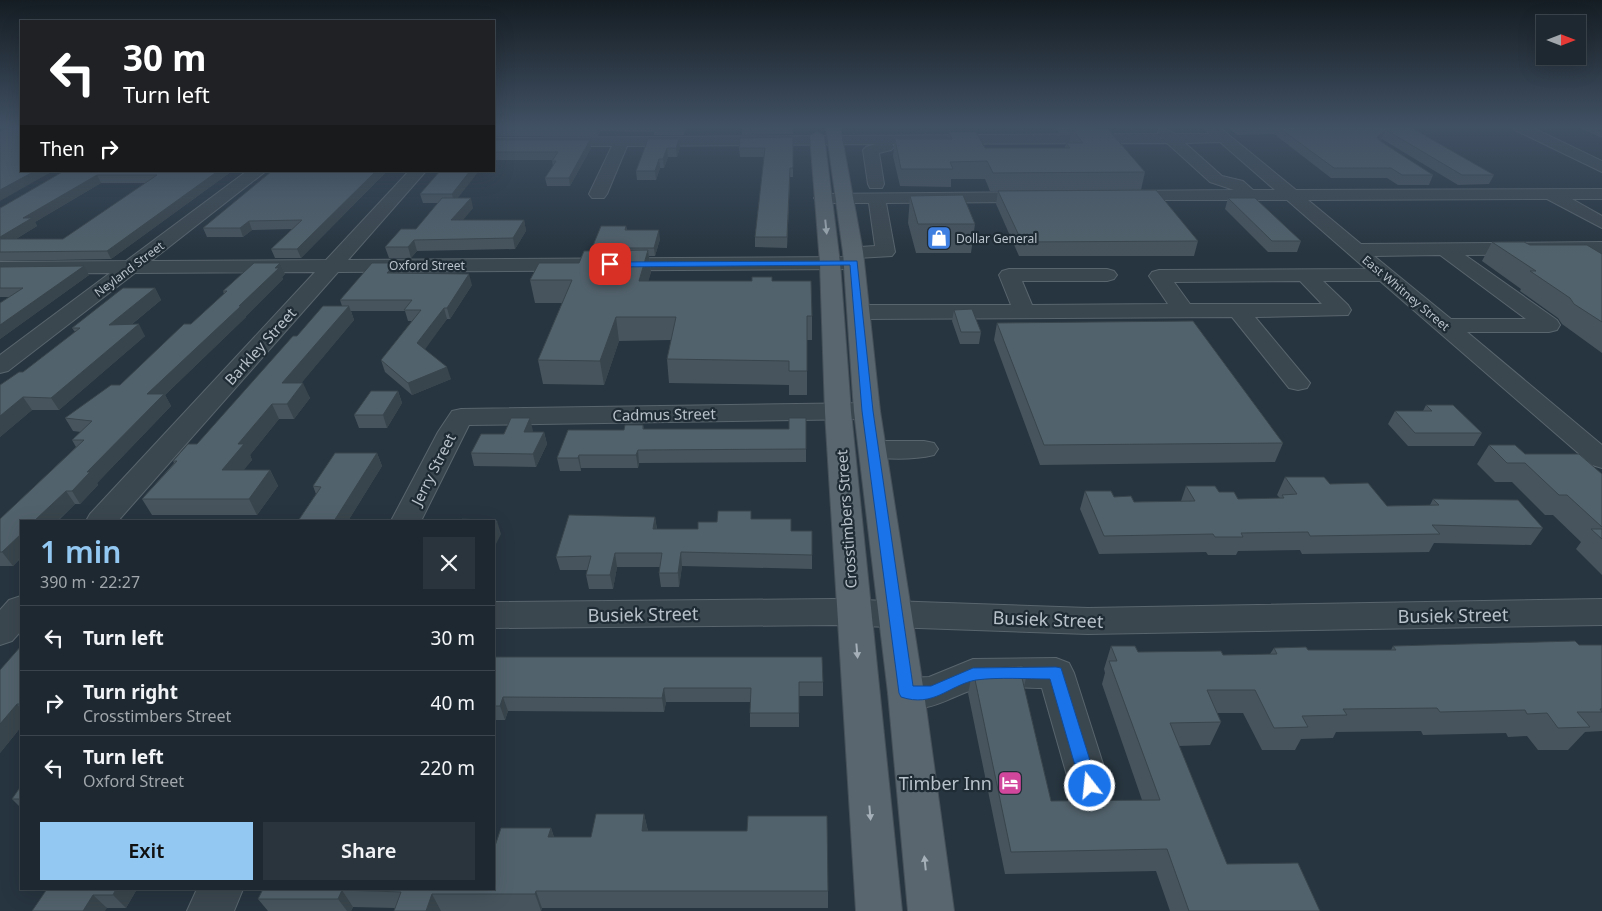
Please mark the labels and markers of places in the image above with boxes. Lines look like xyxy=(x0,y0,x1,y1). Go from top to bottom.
shop icon: Dollar General xyxy=(926,225,952,251)
place label: Dollar General xyxy=(956,230,1037,247)
pin xyxy=(589,243,631,285)
hotel icon: Timber Inn xyxy=(997,770,1023,796)
place label: Timber Inn xyxy=(899,771,992,795)

